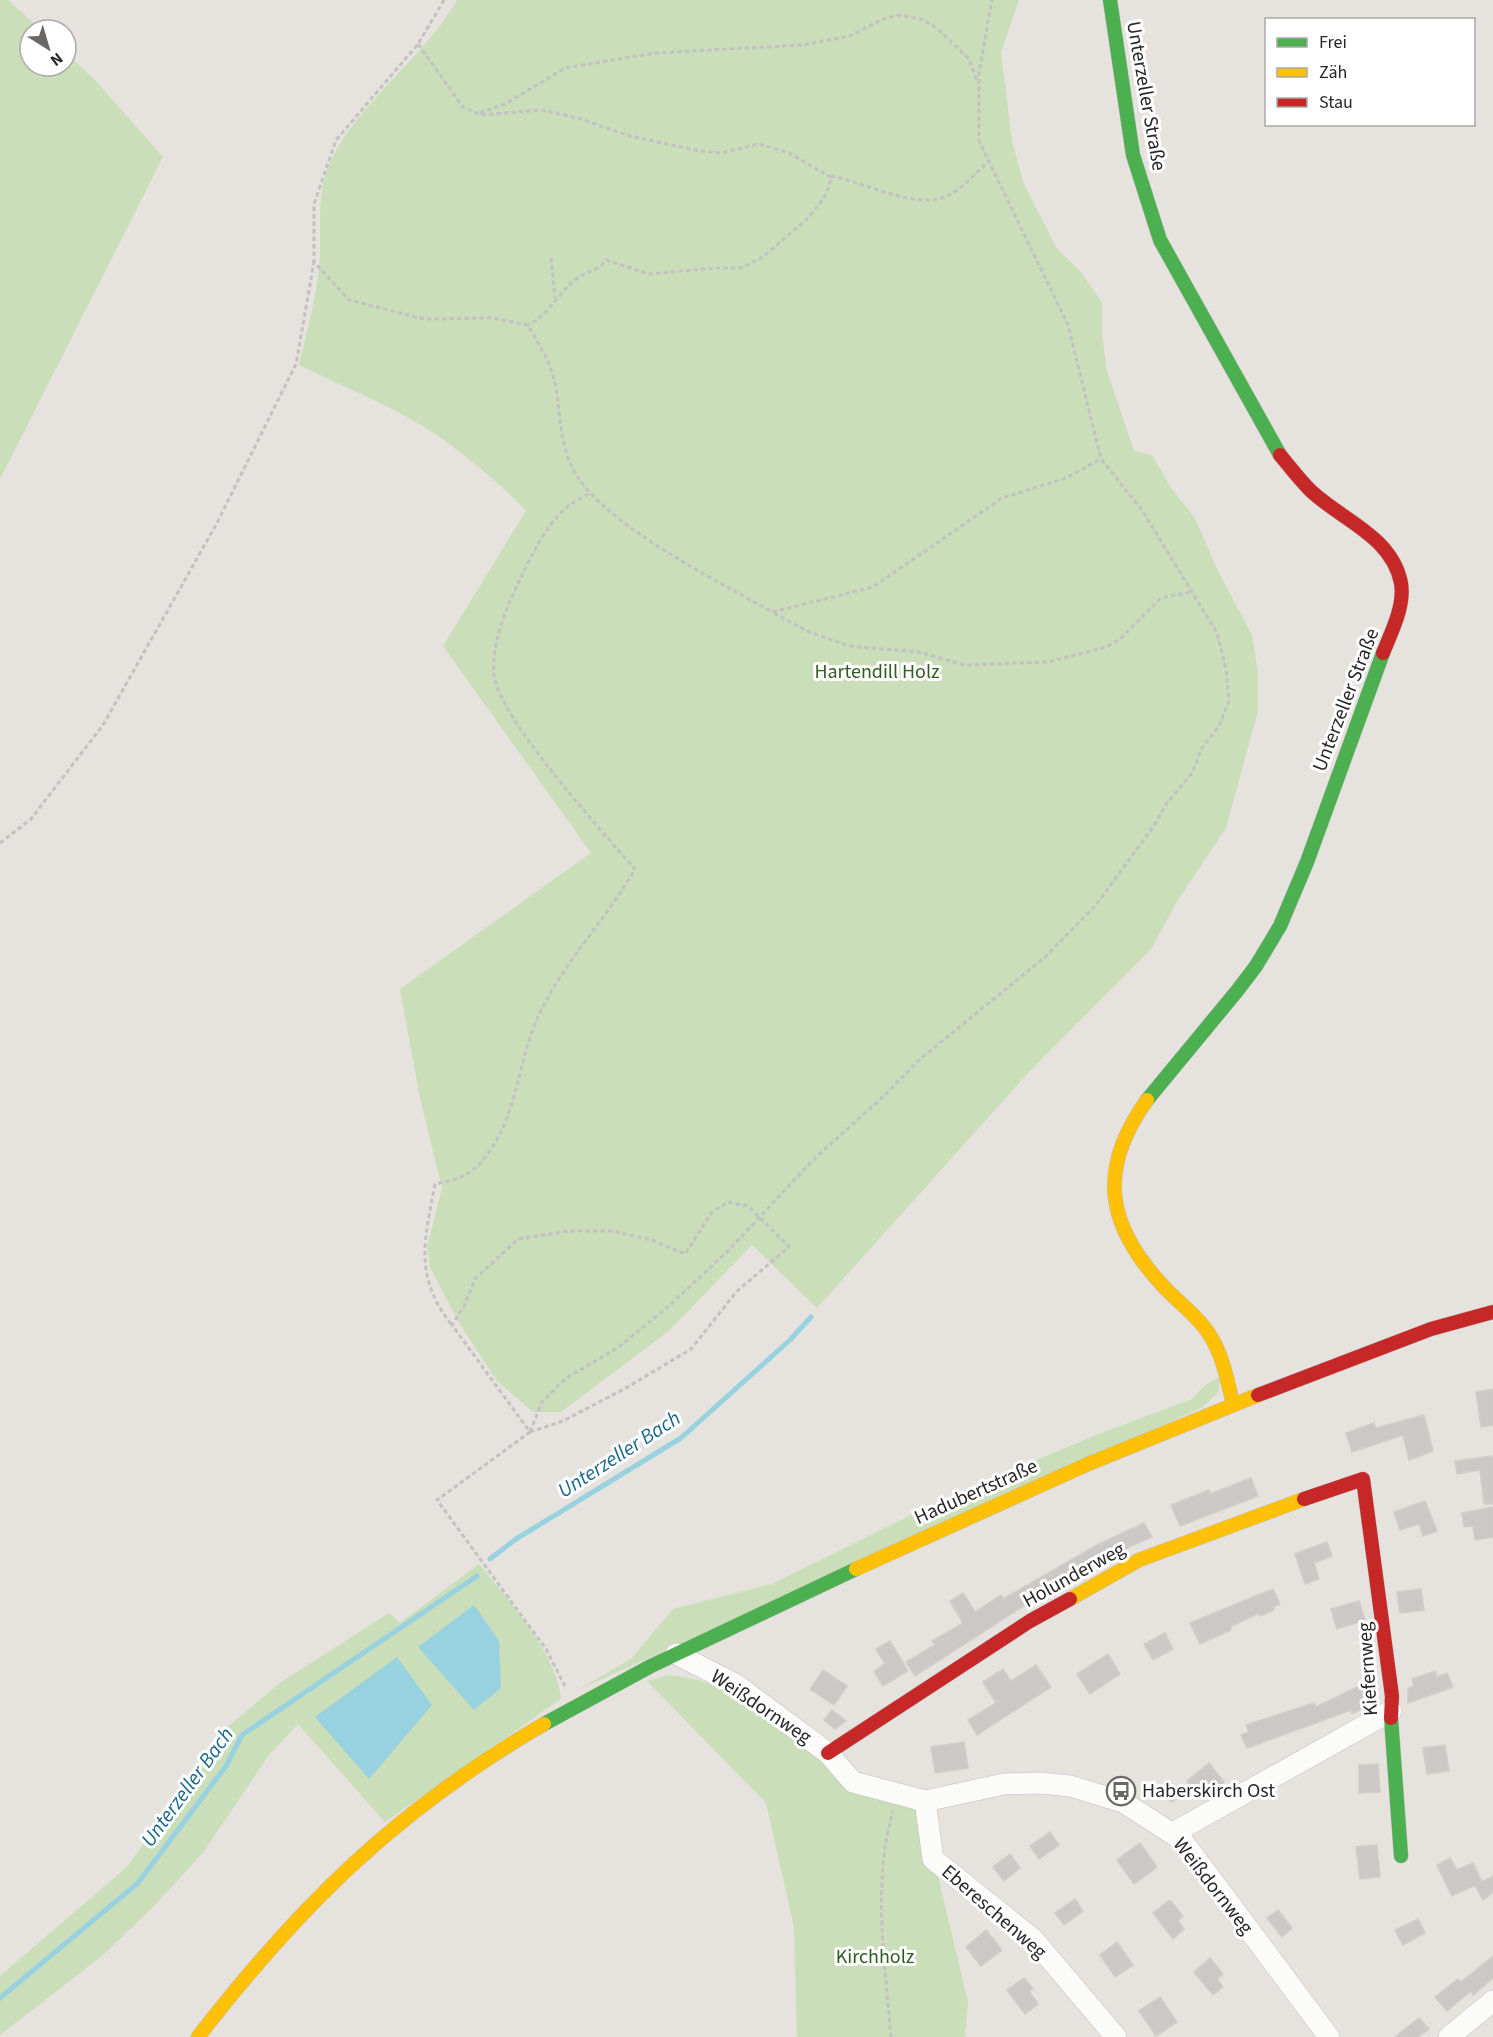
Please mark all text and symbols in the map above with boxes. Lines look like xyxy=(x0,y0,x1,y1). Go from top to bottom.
north arrow xyxy=(18,18,78,78)
legend xyxy=(1265,18,1475,126)
street label: Unterzeller Straße xyxy=(1119,19,1173,173)
text: Frei xyxy=(1319,30,1347,55)
text: N xyxy=(46,47,67,71)
text: Zäh xyxy=(1319,60,1347,85)
text: Stau xyxy=(1319,90,1353,115)
street label: Unterzeller Straße xyxy=(1306,624,1386,776)
park label: Hartendill Holz xyxy=(814,658,940,686)
water label: Unterzeller Bach xyxy=(552,1403,686,1505)
street label: Hadubertstraße xyxy=(910,1452,1042,1532)
street label: Holunderweg xyxy=(1018,1535,1130,1615)
street label: Kiefernweg xyxy=(1351,1621,1385,1717)
street label: Weißdornweg xyxy=(705,1663,817,1751)
water label: Unterzeller Bach xyxy=(133,1721,241,1853)
bus stop icon: Haberskirch Ost xyxy=(1105,1775,1137,1807)
place label: Haberskirch Ost xyxy=(1142,1777,1275,1805)
street label: Weißdornweg xyxy=(1166,1832,1260,1940)
street label: Ebereschenweg xyxy=(935,1858,1053,1966)
park label: Kirchholz xyxy=(836,1943,914,1971)

